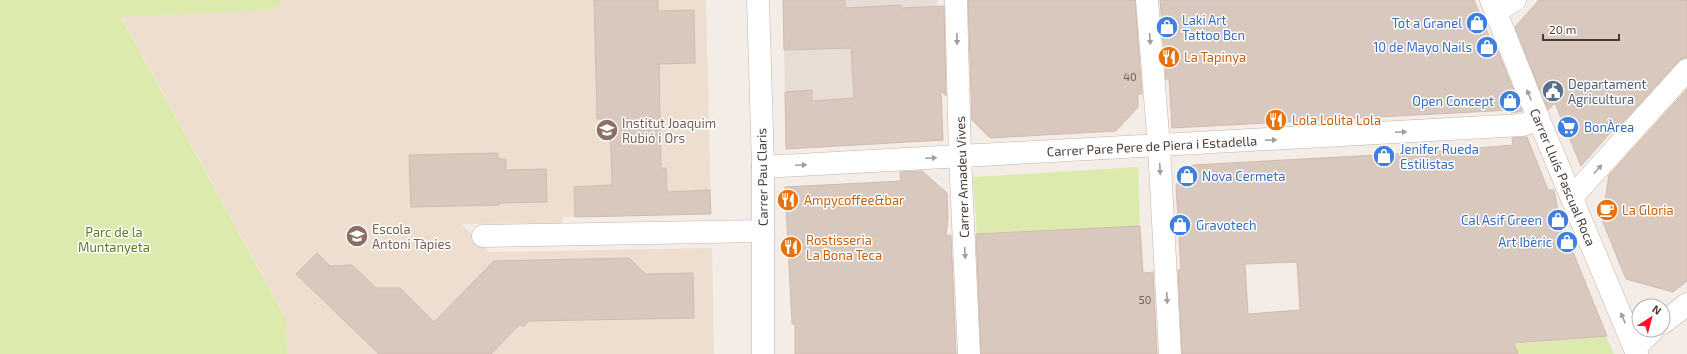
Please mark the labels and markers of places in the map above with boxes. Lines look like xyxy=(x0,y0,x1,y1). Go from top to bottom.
shop icon: Tot a Granel xyxy=(1464,10,1490,36)
place label: Laki Art Tattoo Bcn xyxy=(1182,12,1245,43)
shop icon: Laki Art Tattoo Bcn xyxy=(1154,14,1180,40)
place label: Tot a Granel xyxy=(1392,15,1462,31)
shop icon: 10 de Mayo Nails xyxy=(1474,34,1500,60)
place label: 10 de Mayo Nails xyxy=(1373,39,1472,55)
restaurant icon: La Tapinya xyxy=(1156,44,1182,70)
place label: La Tapinya xyxy=(1184,49,1246,65)
place label: Departament Agricultura xyxy=(1568,76,1647,107)
public building icon: Departament Agricultura xyxy=(1540,78,1566,104)
shop icon: Open Concept xyxy=(1497,88,1523,114)
place label: Open Concept xyxy=(1412,93,1494,109)
restaurant icon: Lola Lolita Lola xyxy=(1263,107,1289,133)
place label: Lola Lolita Lola xyxy=(1292,112,1381,128)
supermarket icon: BonÀrea xyxy=(1555,114,1581,140)
place label: Institut Joaquim Rubió i Ors xyxy=(622,115,716,146)
school or university icon: Institut Joaquim Rubió i Ors xyxy=(594,117,620,143)
place label: BonÀrea xyxy=(1584,118,1634,135)
place label: Jenifer Rueda Estilistas xyxy=(1400,141,1479,172)
shop icon: Jenifer Rueda Estilistas xyxy=(1371,143,1397,169)
shop icon: Nova Cermeta xyxy=(1174,163,1200,189)
place label: Nova Cermeta xyxy=(1202,168,1285,184)
restaurant icon: Ampycoffee&bar xyxy=(775,187,801,213)
place label: Ampycoffee&bar xyxy=(804,192,904,208)
cafe icon: La Gloria xyxy=(1594,197,1620,223)
place label: La Gloria xyxy=(1622,202,1674,218)
shop icon: Cal Asif Green xyxy=(1545,207,1571,233)
shop icon: Gravotech xyxy=(1167,212,1193,238)
place label: Cal Asif Green xyxy=(1461,212,1542,228)
place label: Gravotech xyxy=(1196,217,1257,233)
place label: Escola Antoni Tàpies xyxy=(372,221,451,252)
school or university icon: Escola Antoni Tàpies xyxy=(344,223,370,249)
shop icon: Art Ibèric xyxy=(1554,229,1580,255)
place label: Rostisseria La Bona Teca xyxy=(806,232,882,263)
restaurant icon: Rostisseria La Bona Teca xyxy=(778,234,804,260)
place label: Art Ibèric xyxy=(1498,234,1552,250)

